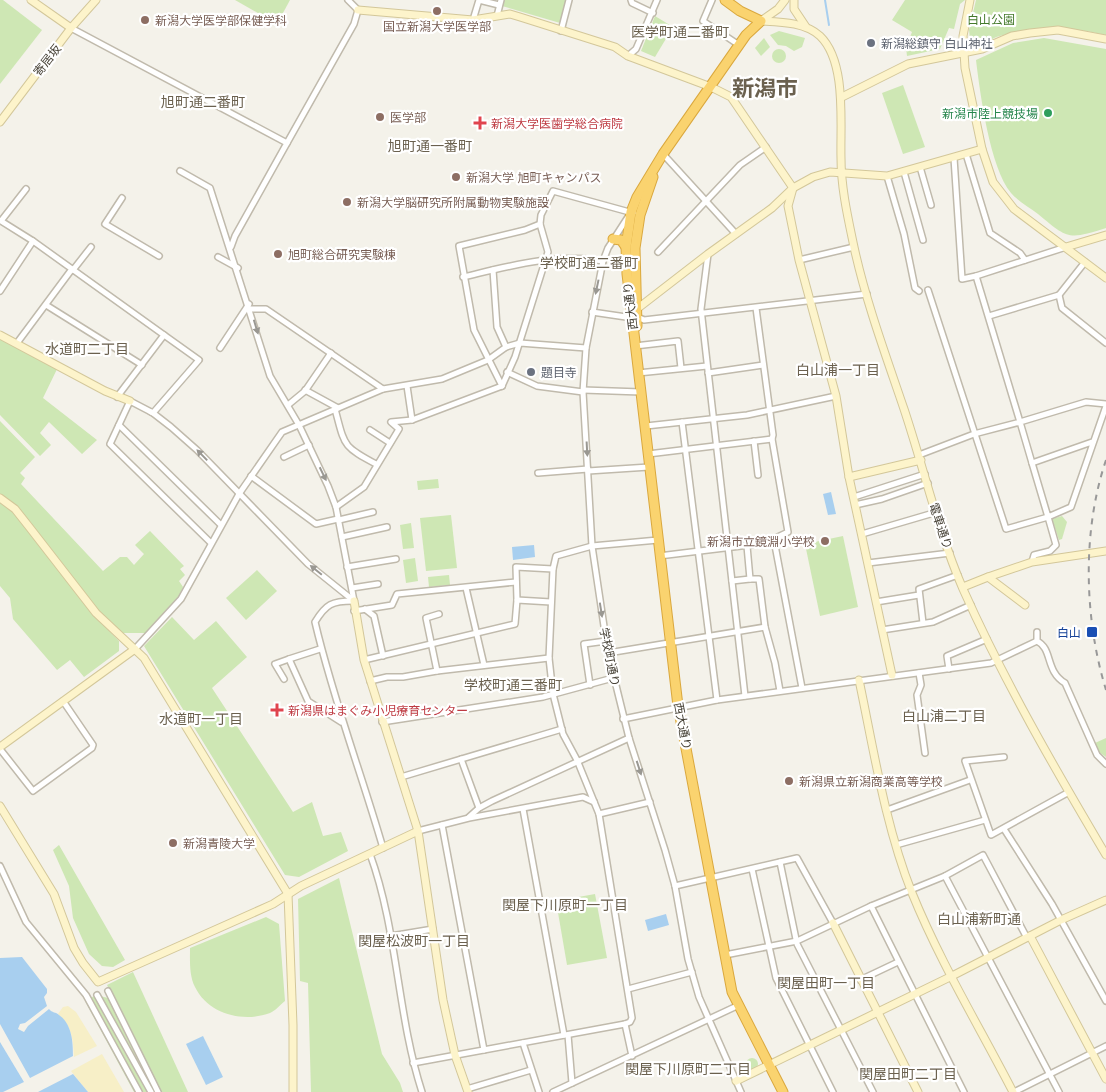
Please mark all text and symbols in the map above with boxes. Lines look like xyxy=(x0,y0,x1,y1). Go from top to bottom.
marker: 国立新潟大学医学部 xyxy=(431,5,443,17)
park label: 白山公園 xyxy=(967,12,1015,27)
place label: 新潟大学医学部保健学科 xyxy=(155,13,287,28)
marker: 新潟大学医学部保健学科 xyxy=(139,14,151,26)
place label: 国立新潟大学医学部 xyxy=(383,19,491,34)
district label: 医学町通二番町 xyxy=(631,23,729,40)
place label: 新潟総鎮守 白山神社 xyxy=(881,36,992,51)
marker: 新潟総鎮守 白山神社 xyxy=(865,37,877,49)
street label: 寄居坂 xyxy=(30,41,64,79)
district label: 新潟市 xyxy=(732,75,798,101)
district label: 旭町通二番町 xyxy=(161,93,245,110)
place label: 新潟市陸上競技場 xyxy=(942,106,1038,121)
marker: 新潟市陸上競技場 xyxy=(1042,107,1054,119)
place label: 医学部 xyxy=(390,110,426,125)
marker: 医学部 xyxy=(374,111,386,123)
marker: 新潟大学医歯学総合病院 xyxy=(473,116,487,130)
place label: 新潟大学医歯学総合病院 xyxy=(491,116,623,131)
district label: 旭町通一番町 xyxy=(388,137,472,154)
place label: 新潟大学 旭町キャンパス xyxy=(466,170,601,185)
marker: 新潟大学 旭町キャンパス xyxy=(450,171,462,183)
place label: 新潟大学脳研究所附属動物実験施設 xyxy=(357,195,549,210)
marker: 新潟大学脳研究所附属動物実験施設 xyxy=(341,196,353,208)
place label: 旭町総合研究実験棟 xyxy=(288,247,396,262)
marker: 旭町総合研究実験棟 xyxy=(272,248,284,260)
district label: 学校町通二番町 xyxy=(540,254,638,271)
one-way arrow xyxy=(593,280,601,295)
street label: 西大通り xyxy=(620,281,640,331)
one-way arrow xyxy=(252,320,260,335)
district label: 水道町二丁目 xyxy=(45,340,129,357)
district label: 白山浦一丁目 xyxy=(796,361,880,378)
place label: 題目寺 xyxy=(541,365,577,380)
marker: 題目寺 xyxy=(525,366,537,378)
one-way arrow xyxy=(583,441,591,457)
one-way arrow xyxy=(196,450,208,462)
one-way arrow xyxy=(319,467,327,481)
street label: 電車通り xyxy=(926,501,956,551)
place label: 新潟市立鏡淵小学校 xyxy=(707,534,815,549)
marker: 新潟市立鏡淵小学校 xyxy=(819,535,831,547)
one-way arrow xyxy=(310,565,323,576)
one-way arrow xyxy=(597,603,605,619)
place label: 白山 xyxy=(1057,625,1081,640)
marker: 白山 xyxy=(1085,625,1099,639)
street label: 学校町通り xyxy=(597,626,623,688)
district label: 学校町通三番町 xyxy=(464,676,562,693)
street label: 西大通り xyxy=(671,701,695,751)
marker: 新潟県はまぐみ小児療育センター xyxy=(270,703,284,717)
place label: 新潟県はまぐみ小児療育センター xyxy=(288,703,468,718)
district label: 白山浦二丁目 xyxy=(902,707,986,724)
district label: 水道町一丁目 xyxy=(159,710,243,727)
one-way arrow xyxy=(635,761,643,776)
place label: 新潟県立新潟商業高等学校 xyxy=(799,774,943,789)
marker: 新潟県立新潟商業高等学校 xyxy=(783,775,795,787)
place label: 新潟青陵大学 xyxy=(183,836,255,851)
marker: 新潟青陵大学 xyxy=(167,837,179,849)
district label: 関屋下川原町一丁目 xyxy=(502,896,628,913)
district label: 白山浦新町通 xyxy=(937,910,1021,927)
district label: 関屋松波町一丁目 xyxy=(358,932,470,949)
district label: 関屋田町一丁目 xyxy=(777,974,875,991)
district label: 関屋下川原町二丁目 xyxy=(625,1060,751,1077)
district label: 関屋田町二丁目 xyxy=(859,1065,957,1082)

